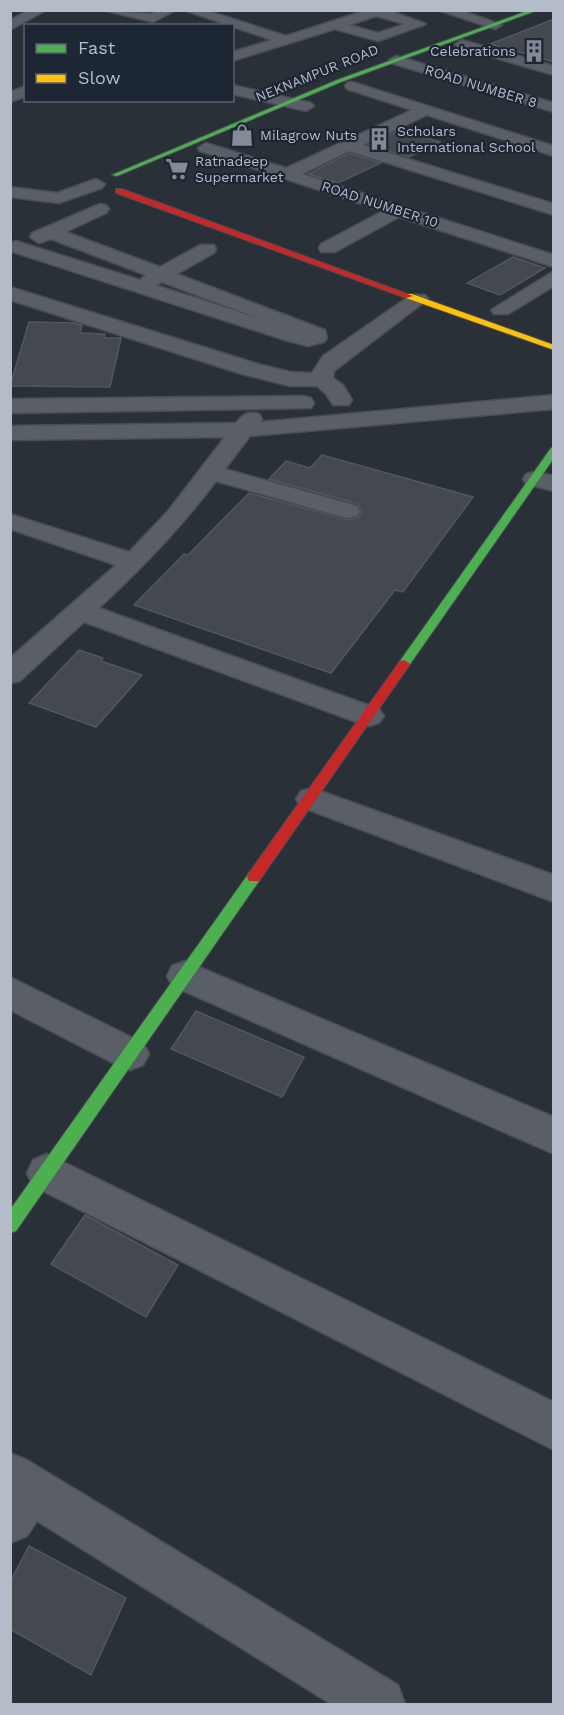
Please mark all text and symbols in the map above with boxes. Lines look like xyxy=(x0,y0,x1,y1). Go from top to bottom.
legend xyxy=(24,24,234,102)
text: Fast xyxy=(78,37,116,58)
building icon: Celebrations xyxy=(521,38,547,64)
street label: NEKNAMPUR ROAD xyxy=(253,41,381,105)
place label: Celebrations xyxy=(430,43,516,59)
street label: ROAD NUMBER 8 xyxy=(423,61,539,111)
text: Slow xyxy=(78,67,121,88)
shop icon: Milagrow Nuts xyxy=(229,122,255,148)
place label: Scholars International School xyxy=(397,123,536,155)
building icon: Scholars International School xyxy=(366,126,392,152)
place label: Milagrow Nuts xyxy=(260,127,357,143)
place label: Ratnadeep Supermarket xyxy=(195,153,284,185)
supermarket icon: Ratnadeep Supermarket xyxy=(164,156,190,182)
street label: ROAD NUMBER 10 xyxy=(320,178,440,230)

